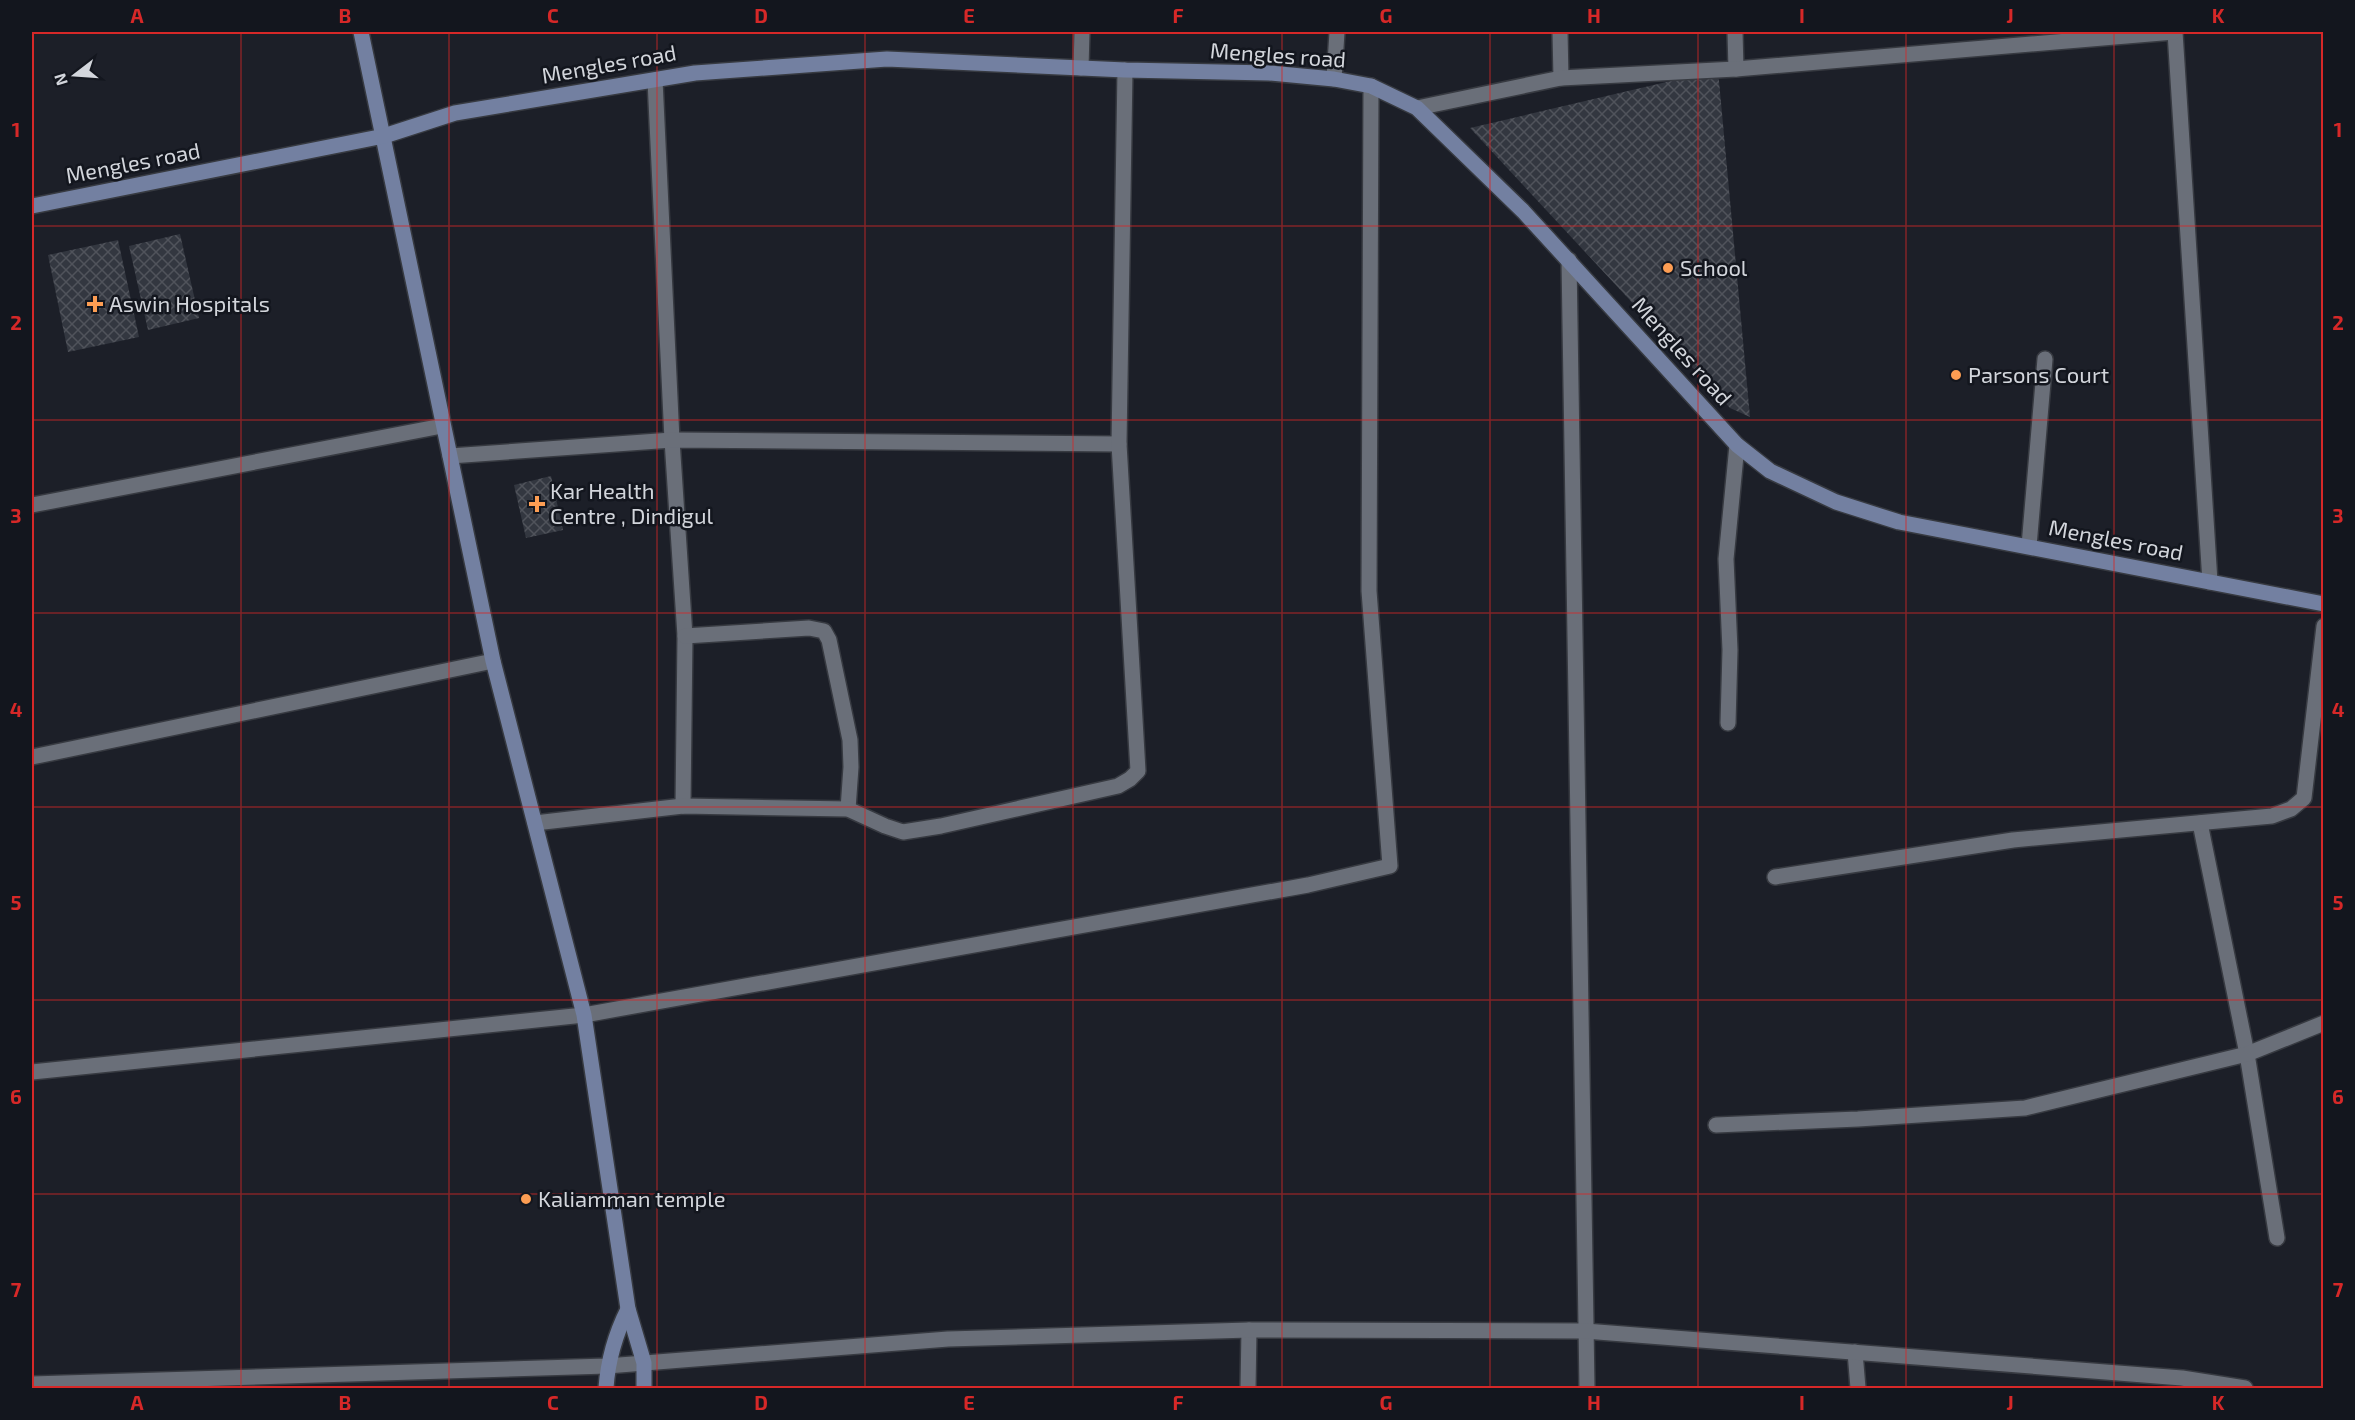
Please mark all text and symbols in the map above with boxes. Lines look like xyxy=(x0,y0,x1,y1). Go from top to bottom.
text: A xyxy=(130,3,144,27)
text: B xyxy=(339,3,351,27)
text: C xyxy=(547,3,559,27)
text: D xyxy=(754,3,768,27)
text: E xyxy=(963,3,975,27)
text: F xyxy=(1172,3,1184,27)
text: G xyxy=(1380,3,1392,27)
text: H xyxy=(1587,3,1601,27)
text: I xyxy=(1799,3,1805,27)
text: J xyxy=(2006,3,2014,27)
text: K xyxy=(2212,3,2225,27)
street label: Mengles road xyxy=(1209,36,1347,72)
street label: Mengles road xyxy=(539,38,678,88)
north arrow xyxy=(45,45,105,105)
text: N xyxy=(49,71,71,88)
text: 1 xyxy=(12,117,20,141)
text: 1 xyxy=(2334,117,2342,141)
street label: Mengles road xyxy=(63,136,202,188)
place label: School xyxy=(1680,254,1748,280)
marker: School xyxy=(1661,261,1675,275)
place label: Aswin Hospitals xyxy=(109,290,270,316)
street label: Mengles road xyxy=(1627,291,1738,410)
marker: Aswin Hospitals xyxy=(86,295,104,313)
text: 2 xyxy=(10,310,22,334)
text: 2 xyxy=(2332,310,2344,334)
place label: Parsons Court xyxy=(1968,361,2109,387)
marker: Parsons Court xyxy=(1949,368,1963,382)
place label: Kar Health Centre , Dindigul xyxy=(550,477,713,528)
marker: Kar Health Centre , Dindigul xyxy=(528,495,546,513)
text: 3 xyxy=(10,503,22,527)
text: 3 xyxy=(2332,503,2344,527)
street label: Mengles road xyxy=(2047,513,2186,565)
text: 4 xyxy=(10,697,23,721)
text: 4 xyxy=(2332,697,2345,721)
text: 5 xyxy=(10,890,22,914)
text: 5 xyxy=(2332,890,2344,914)
text: 6 xyxy=(10,1084,22,1108)
text: 6 xyxy=(2332,1084,2344,1108)
place label: Kaliamman temple xyxy=(538,1185,726,1211)
marker: Kaliamman temple xyxy=(519,1192,533,1206)
text: 7 xyxy=(11,1277,22,1301)
text: 7 xyxy=(2333,1277,2344,1301)
text: A xyxy=(130,1390,144,1414)
text: B xyxy=(339,1390,351,1414)
text: C xyxy=(547,1390,559,1414)
text: D xyxy=(754,1390,768,1414)
text: E xyxy=(963,1390,975,1414)
text: F xyxy=(1172,1390,1184,1414)
text: G xyxy=(1380,1390,1392,1414)
text: H xyxy=(1587,1390,1601,1414)
text: I xyxy=(1799,1390,1805,1414)
text: J xyxy=(2006,1390,2014,1414)
text: K xyxy=(2212,1390,2225,1414)

